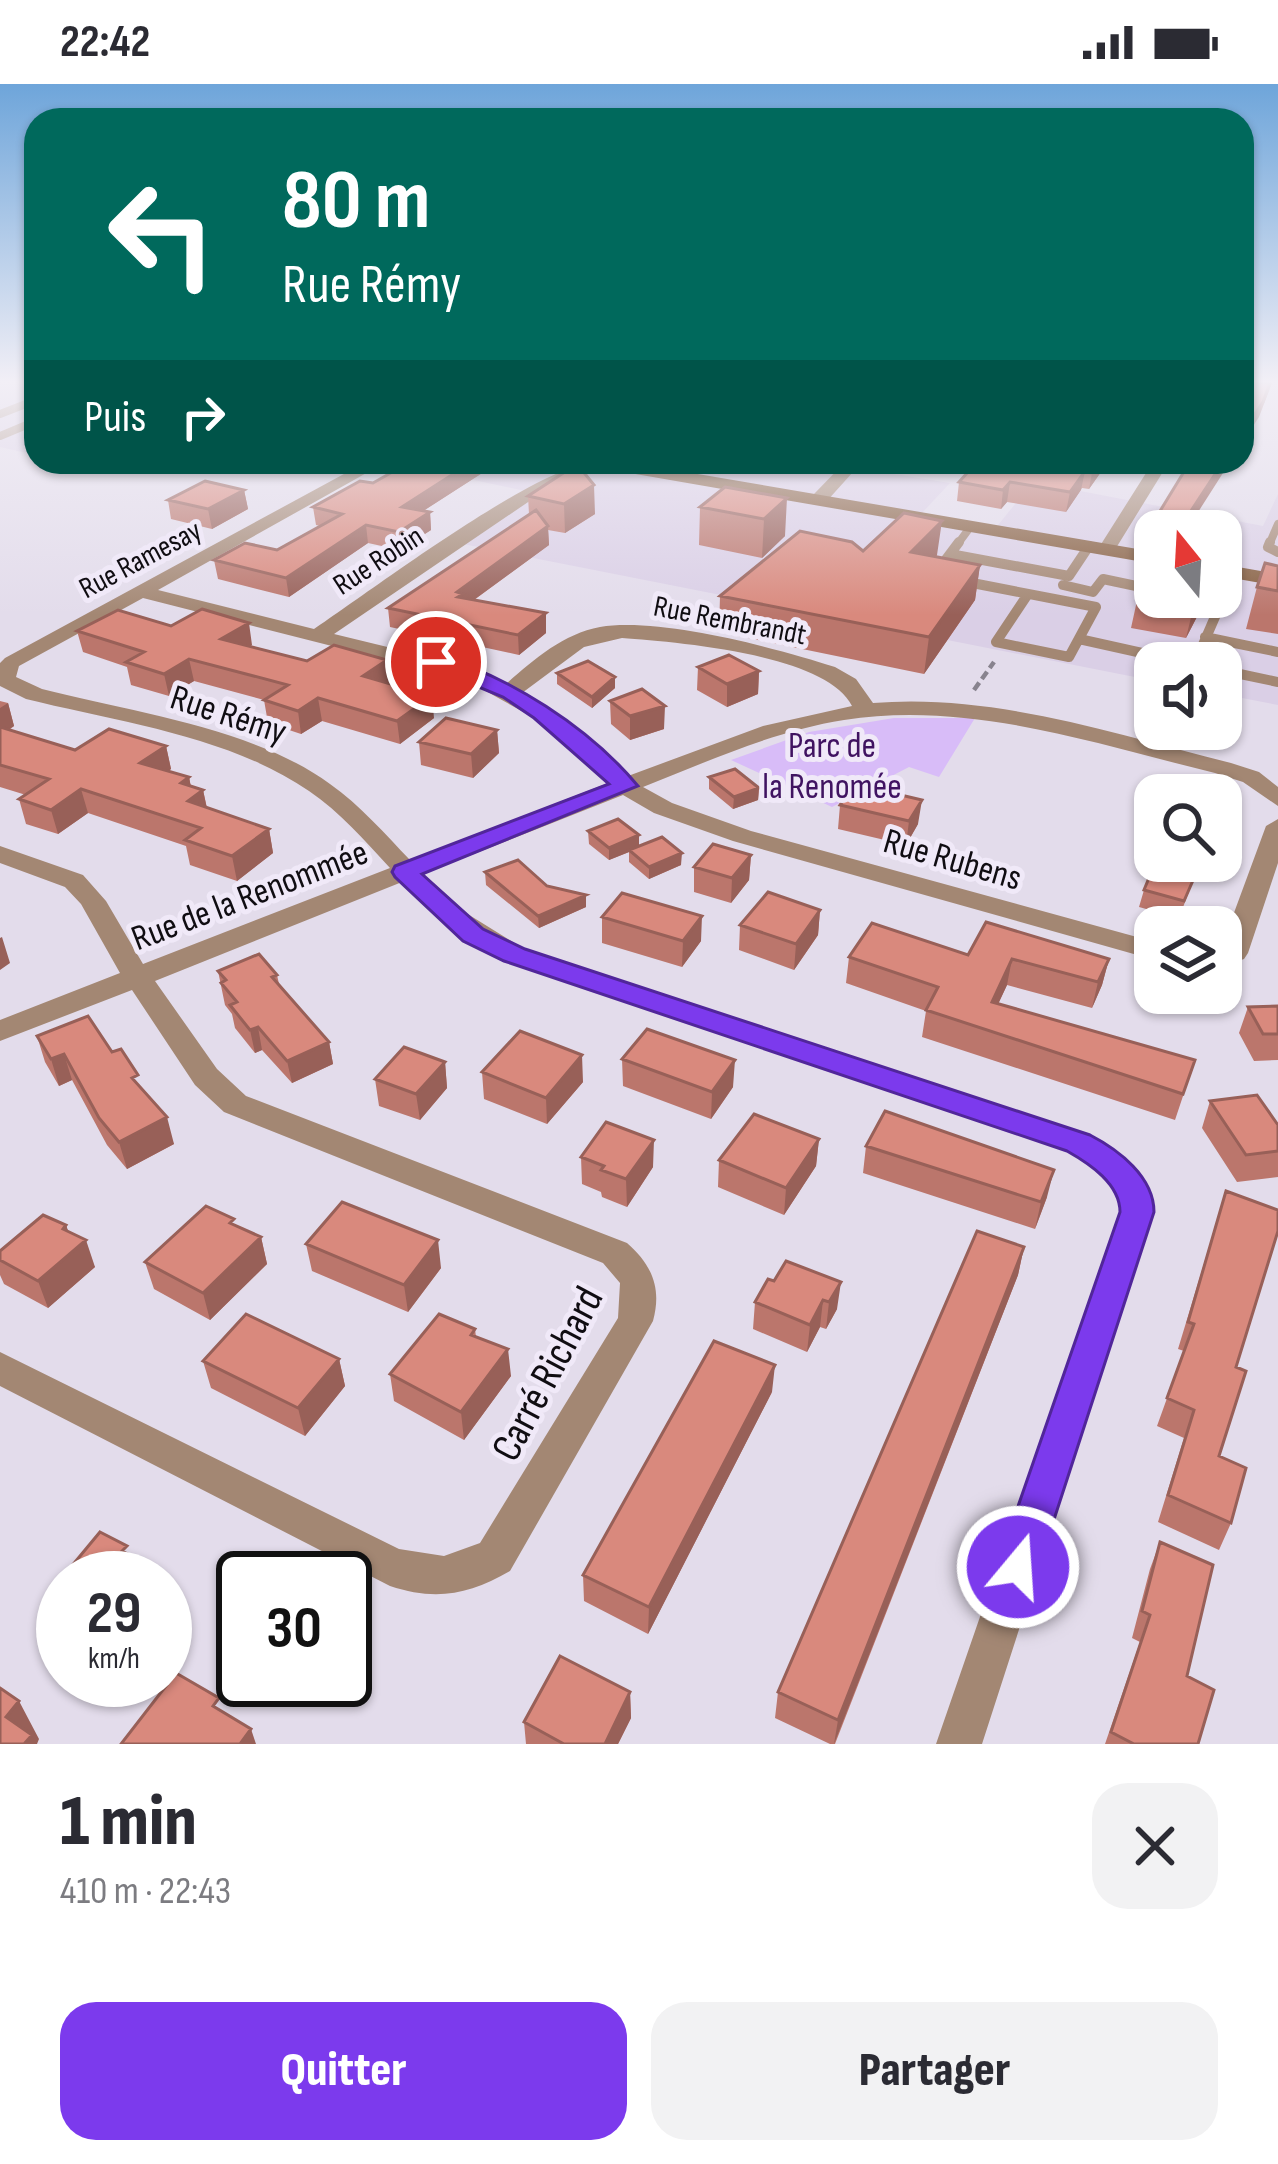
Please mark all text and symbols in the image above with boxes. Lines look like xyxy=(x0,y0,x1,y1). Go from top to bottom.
text: 22:42 xyxy=(60,15,150,70)
text: 80 m xyxy=(282,151,430,252)
icon: left xyxy=(84,156,240,312)
text: Rue Rémy xyxy=(282,253,461,318)
icon: right xyxy=(170,384,236,450)
text: Puis xyxy=(84,390,146,445)
north arrow xyxy=(1134,510,1242,618)
map controls xyxy=(1134,510,1242,1014)
street label: Rue Ramesay xyxy=(73,513,208,607)
street label: Rue Robin xyxy=(327,518,430,603)
street label: Rue Rembrandt xyxy=(650,589,809,653)
pin xyxy=(385,611,487,713)
icon: arrive xyxy=(403,629,469,695)
button: sound xyxy=(1134,642,1242,750)
street label: Rue Rémy xyxy=(165,676,292,754)
park label: Parc de la Renomée xyxy=(762,725,902,809)
button: search xyxy=(1134,774,1242,882)
street label: Rue Rubens xyxy=(878,820,1026,901)
street label: Rue de la Renommée xyxy=(126,832,374,961)
button: layers xyxy=(1134,906,1242,1014)
street label: Carré Richard xyxy=(481,1278,615,1470)
position arrow xyxy=(955,1504,1081,1630)
speed limit sign: 30 xyxy=(216,1551,372,1707)
text: 29 xyxy=(87,1578,141,1650)
text: km/h xyxy=(88,1641,140,1677)
text: 1 min xyxy=(60,1779,197,1866)
button: close xyxy=(1092,1783,1218,1909)
text: 410 m · 22:43 xyxy=(60,1868,231,1915)
button: Quitter xyxy=(60,2002,627,2140)
button: Partager xyxy=(651,2002,1218,2140)

